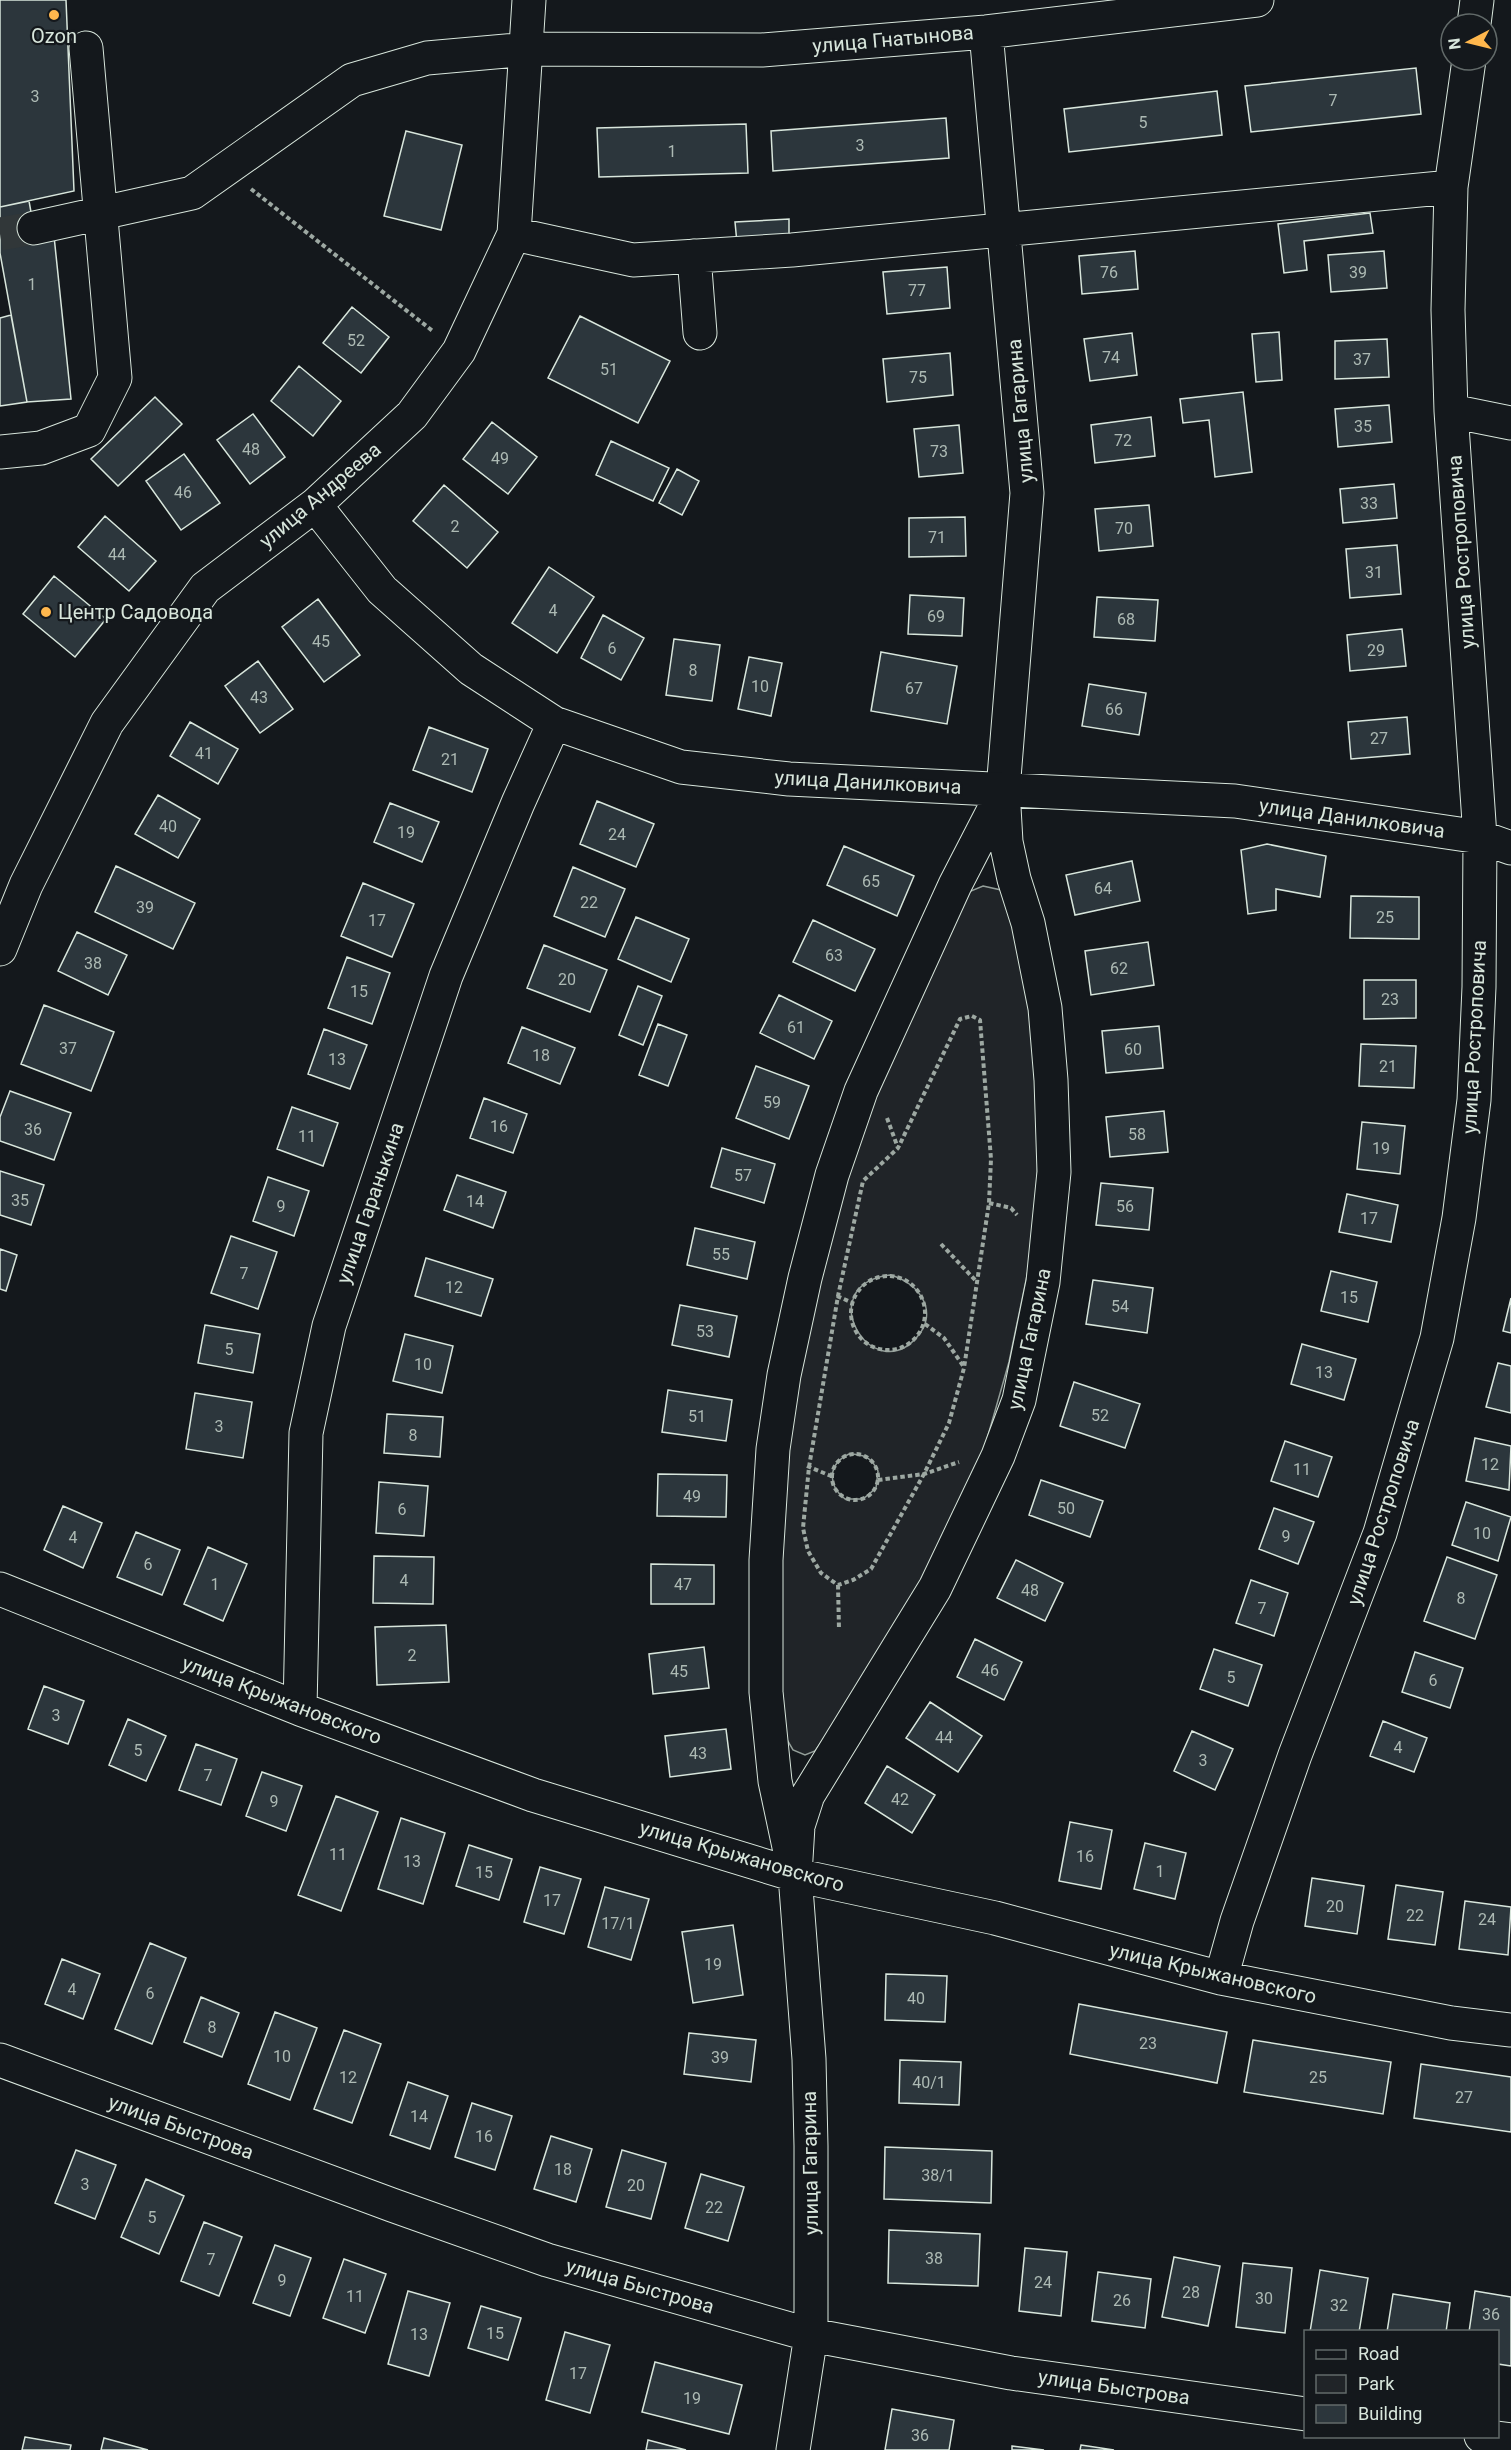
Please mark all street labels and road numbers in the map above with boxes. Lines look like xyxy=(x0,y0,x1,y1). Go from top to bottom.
street label: улица Гнатынова xyxy=(811,20,975,58)
street label: улица Гагарина xyxy=(1002,338,1038,484)
street label: улица Андреева xyxy=(254,437,386,553)
street label: улица Ростроповича xyxy=(1442,454,1480,650)
street label: улица Данилковича xyxy=(774,765,962,799)
street label: улица Данилковича xyxy=(1258,793,1446,843)
street label: улица Ростроповича xyxy=(1457,939,1491,1135)
street label: улица Гаранькина xyxy=(331,1119,409,1287)
street label: улица Гагарина xyxy=(1002,1266,1056,1412)
street label: улица Ростроповича xyxy=(1342,1416,1424,1608)
street label: улица Крыжановского xyxy=(179,1651,385,1749)
street label: улица Крыжановского xyxy=(637,1815,847,1897)
street label: улица Крыжановского xyxy=(1107,1937,1319,2009)
street label: улица Быстрова xyxy=(105,2090,257,2164)
street label: улица Гагарина xyxy=(797,2091,823,2235)
street label: улица Быстрова xyxy=(563,2253,717,2319)
street label: улица Быстрова xyxy=(1037,2364,1191,2410)

